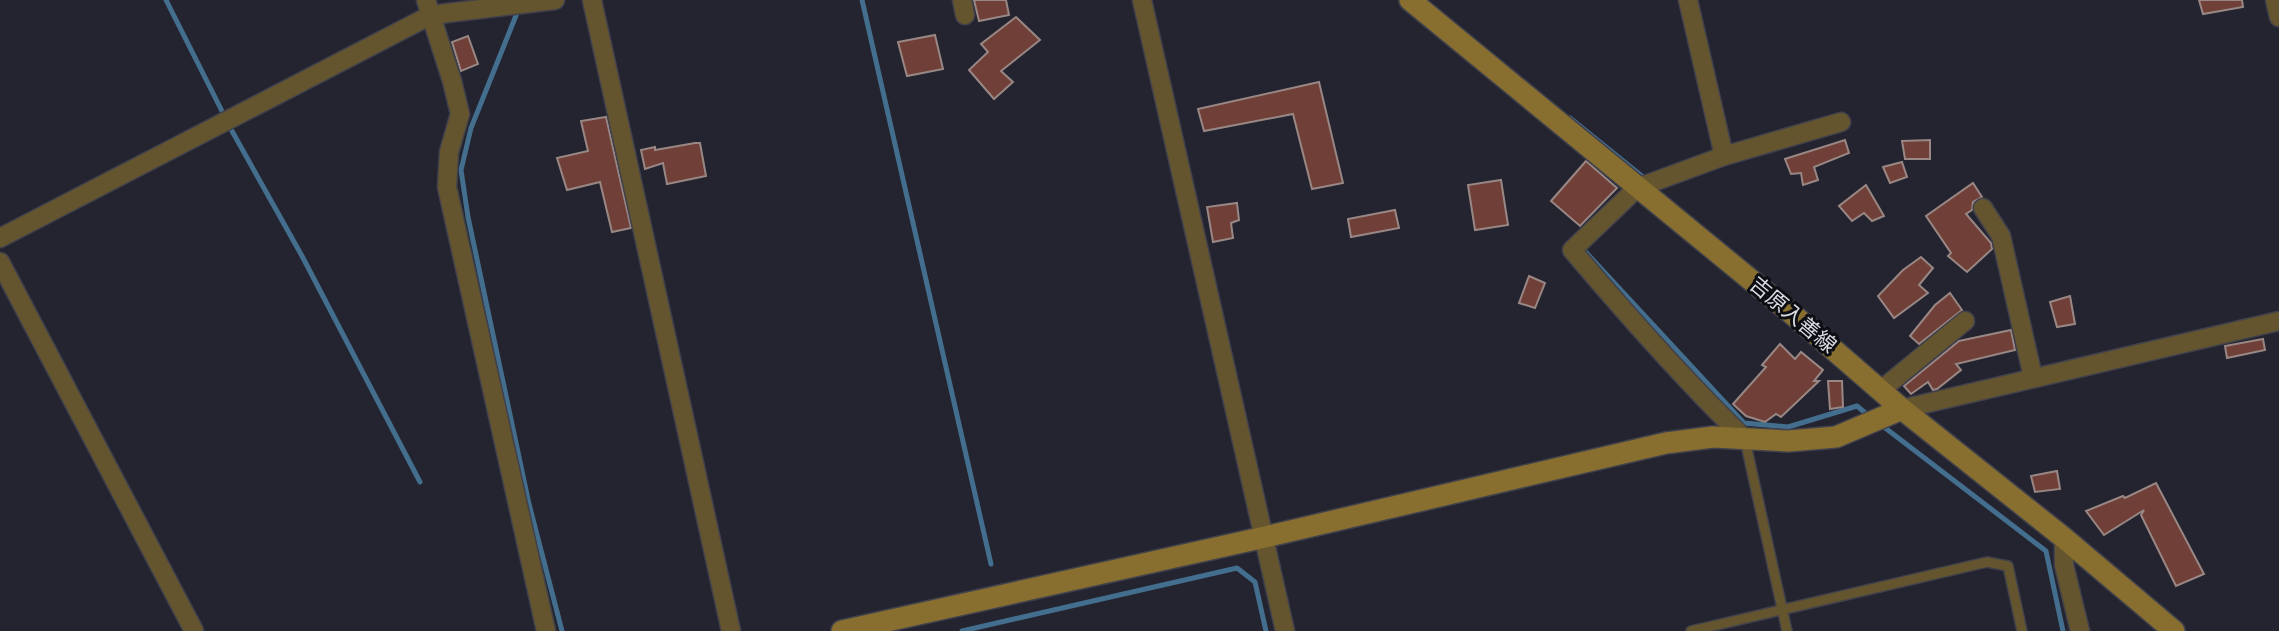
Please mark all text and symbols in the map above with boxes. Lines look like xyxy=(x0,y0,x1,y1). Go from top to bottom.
street label: 吉原入善線 xyxy=(1745,271,1842,358)

